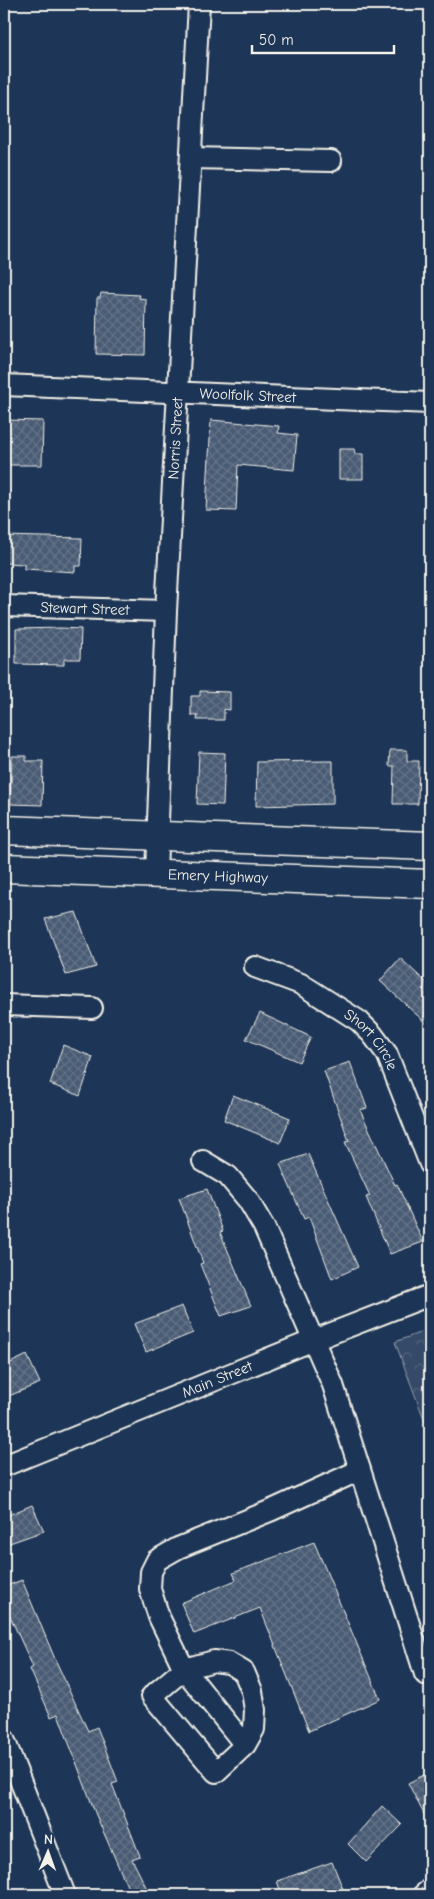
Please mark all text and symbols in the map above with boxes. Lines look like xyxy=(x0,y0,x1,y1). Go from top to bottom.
scale bar xyxy=(252,22,394,54)
text: 50 m xyxy=(259,31,294,49)
street label: Woolfolk Street xyxy=(199,384,297,406)
street label: Norris Street xyxy=(164,396,187,480)
street label: Stewart Street xyxy=(40,598,130,619)
street label: Emery Highway xyxy=(167,865,268,887)
street label: Short Circle xyxy=(341,1005,402,1073)
street label: Main Street xyxy=(179,1357,256,1402)
north arrow xyxy=(22,1826,72,1876)
text: N xyxy=(44,1831,53,1848)

